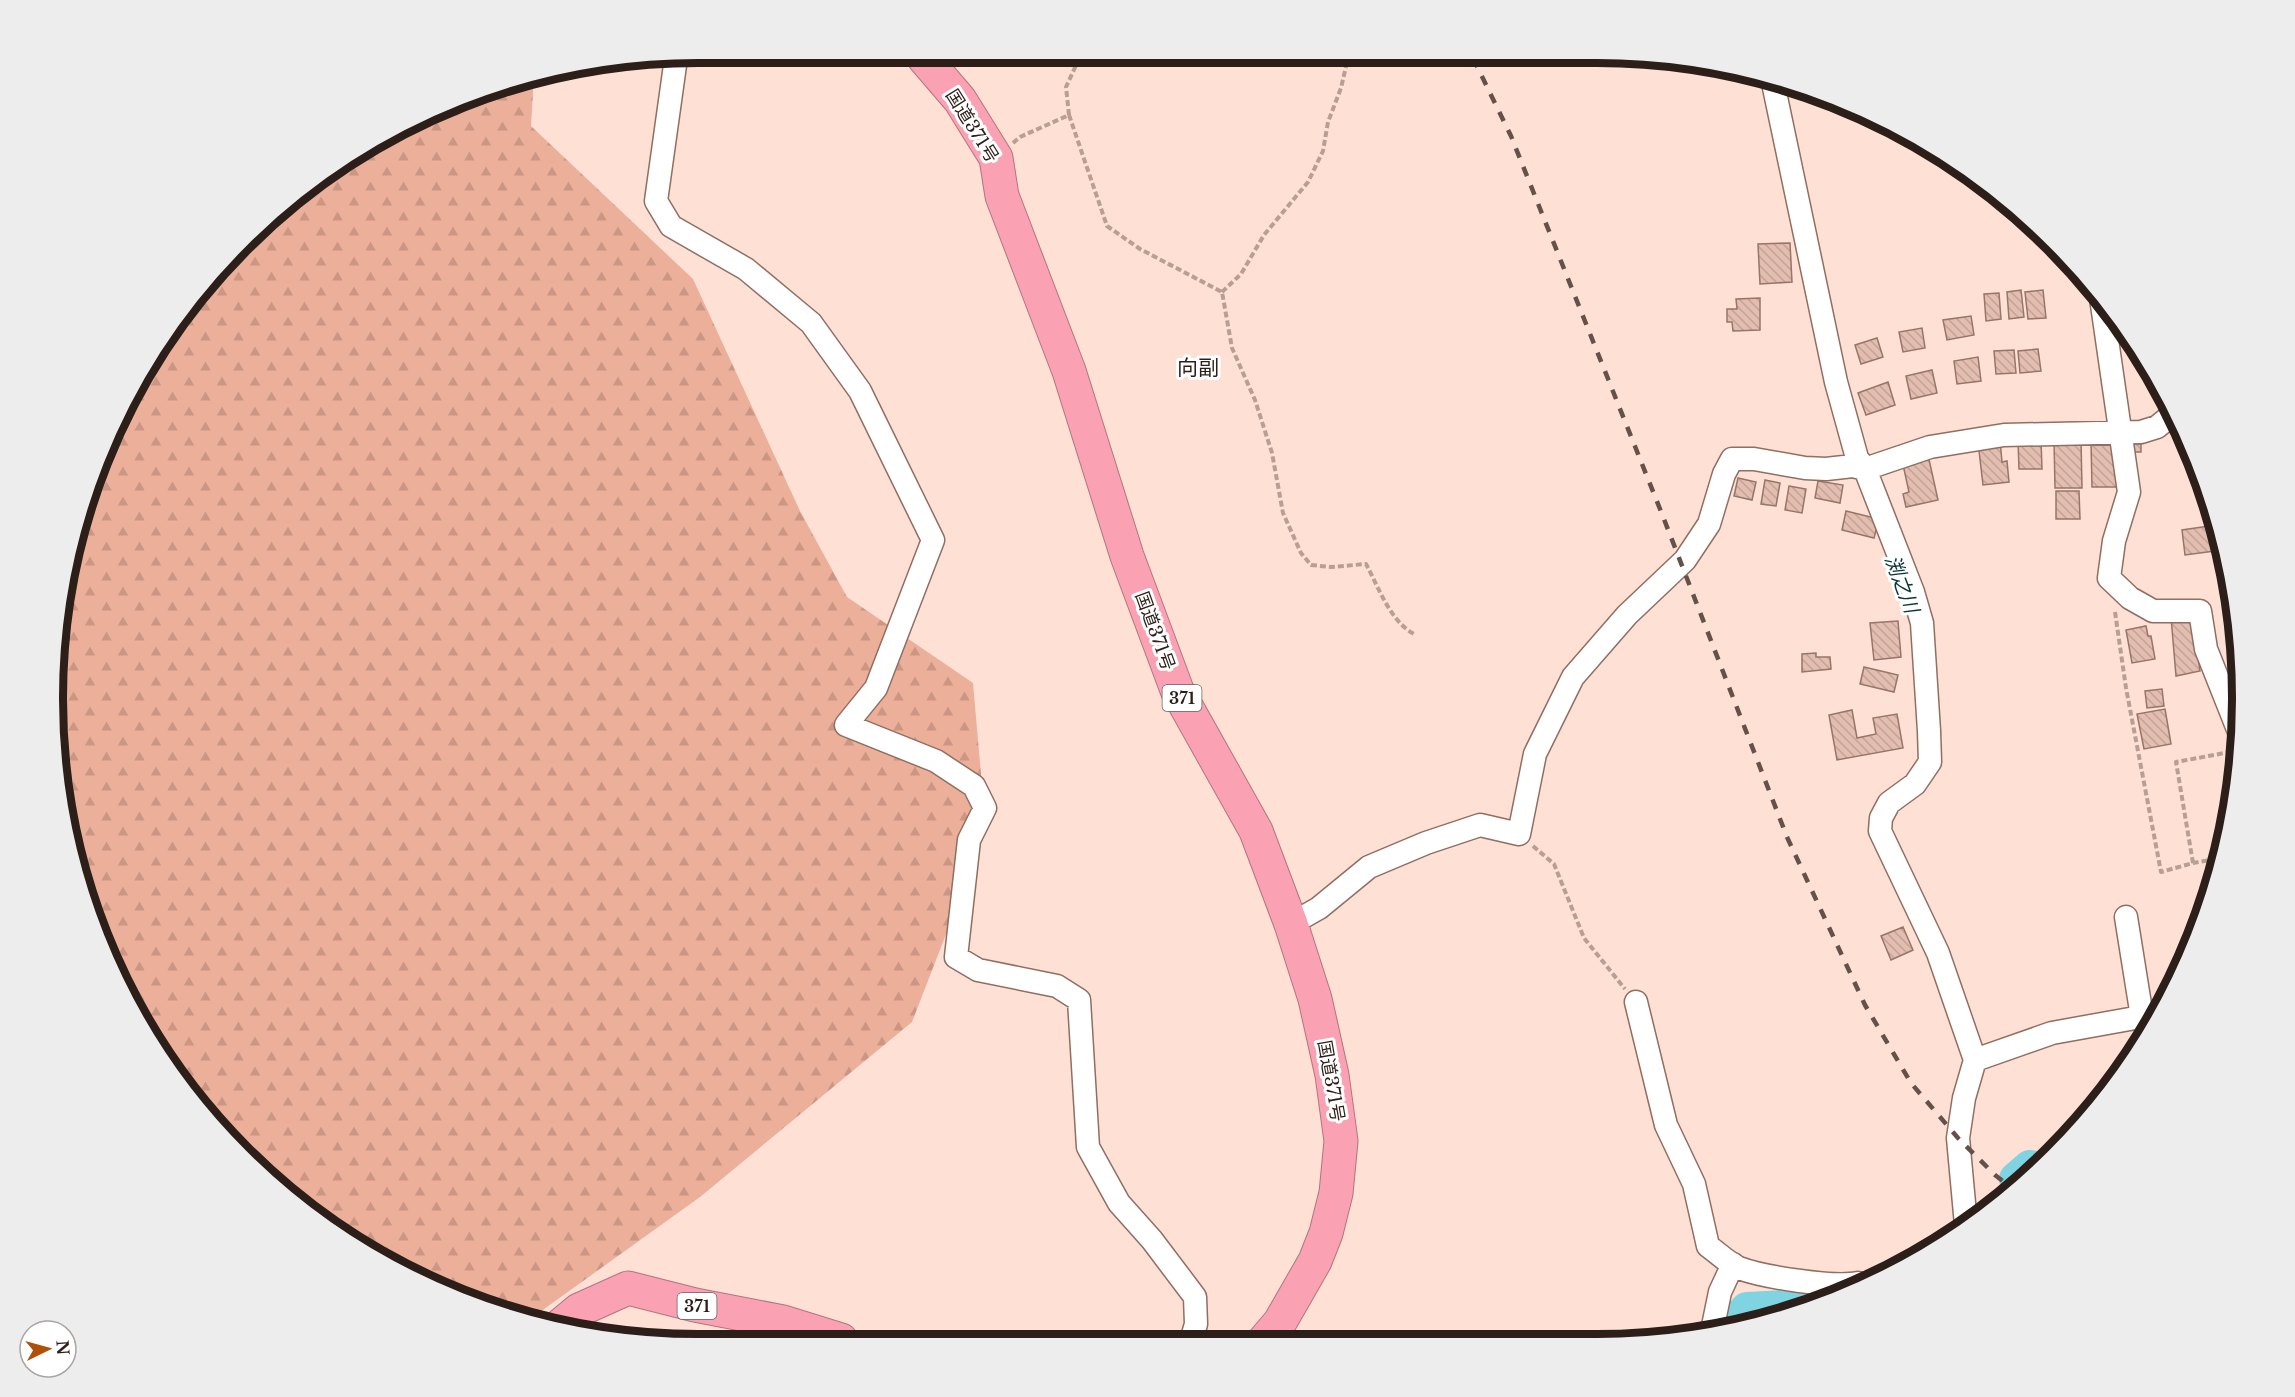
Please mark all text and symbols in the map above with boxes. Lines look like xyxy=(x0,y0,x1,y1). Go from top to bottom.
street label: 国道371号 xyxy=(941,85,1003,167)
district label: 向副 xyxy=(1177,355,1219,381)
water label: 渕之川 xyxy=(1880,552,1925,618)
street label: 国道371号 xyxy=(1131,589,1179,673)
road number: 371 xyxy=(1162,685,1202,711)
street label: 国道371号 xyxy=(1313,1039,1349,1123)
road number: 371 xyxy=(678,1293,716,1319)
north arrow xyxy=(18,1319,78,1379)
text: N xyxy=(52,1339,74,1356)

